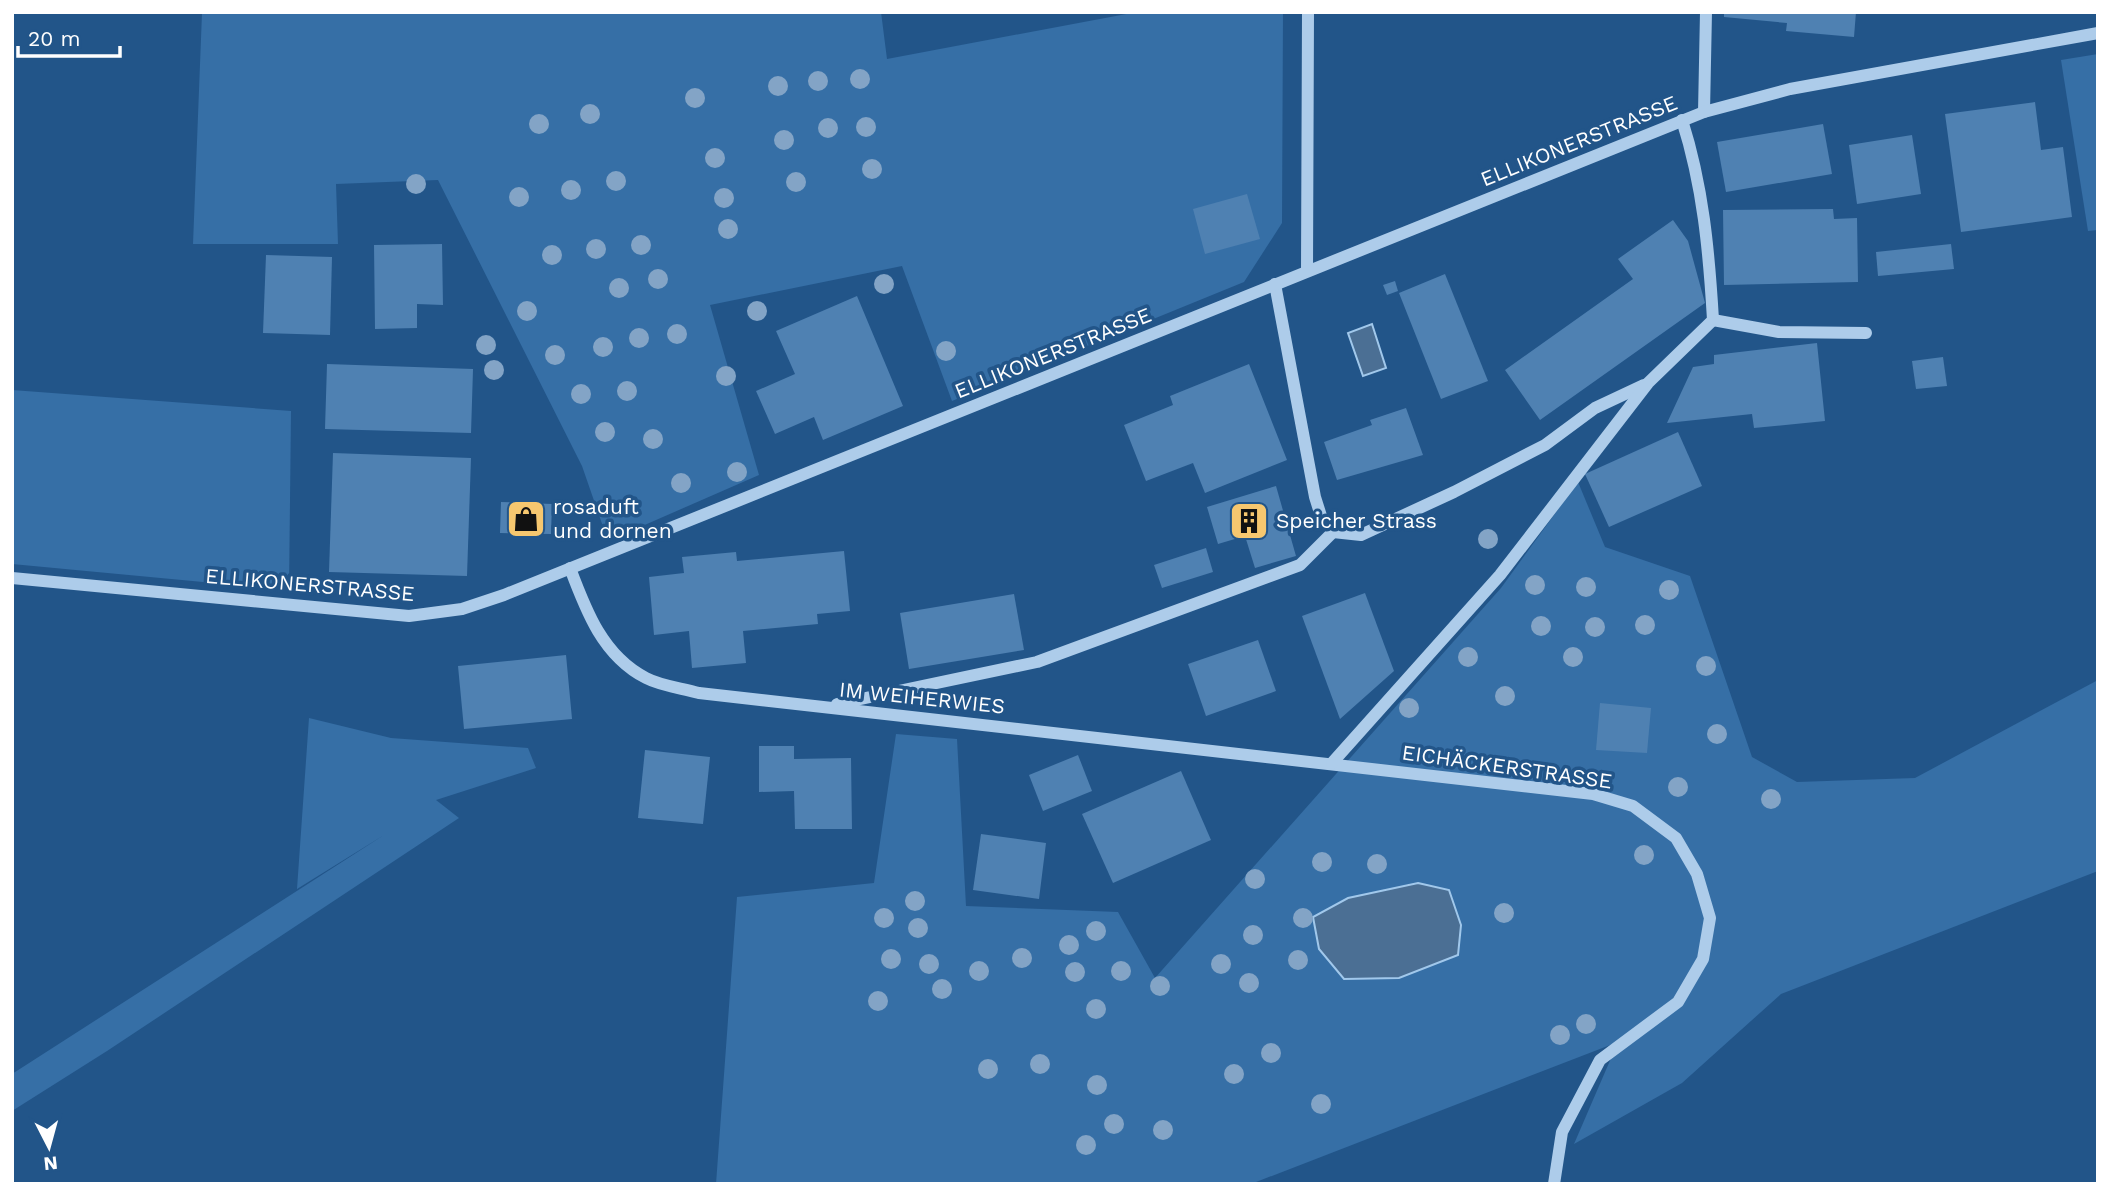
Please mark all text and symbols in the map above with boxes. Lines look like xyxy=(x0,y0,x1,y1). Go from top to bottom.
scale bar xyxy=(18,14,119,58)
text: 20 m xyxy=(28,26,80,51)
street label: ELLIKONERSTRASSE xyxy=(1477,90,1681,191)
street label: ELLIKONERSTRASSE xyxy=(951,302,1155,403)
place label: rosaduft und dornen xyxy=(553,494,672,543)
shop icon: rosaduft und dornen xyxy=(505,498,547,540)
building icon: Speicher Strass xyxy=(1228,500,1270,542)
place label: Speicher Strass xyxy=(1276,508,1437,533)
street label: ELLIKONERSTRASSE xyxy=(204,563,416,606)
street label: IM WEIHERWIES xyxy=(838,676,1006,719)
street label: EICHÄCKERSTRASSE xyxy=(1400,739,1614,794)
north arrow xyxy=(14,1112,84,1182)
text: N xyxy=(43,1151,59,1176)

